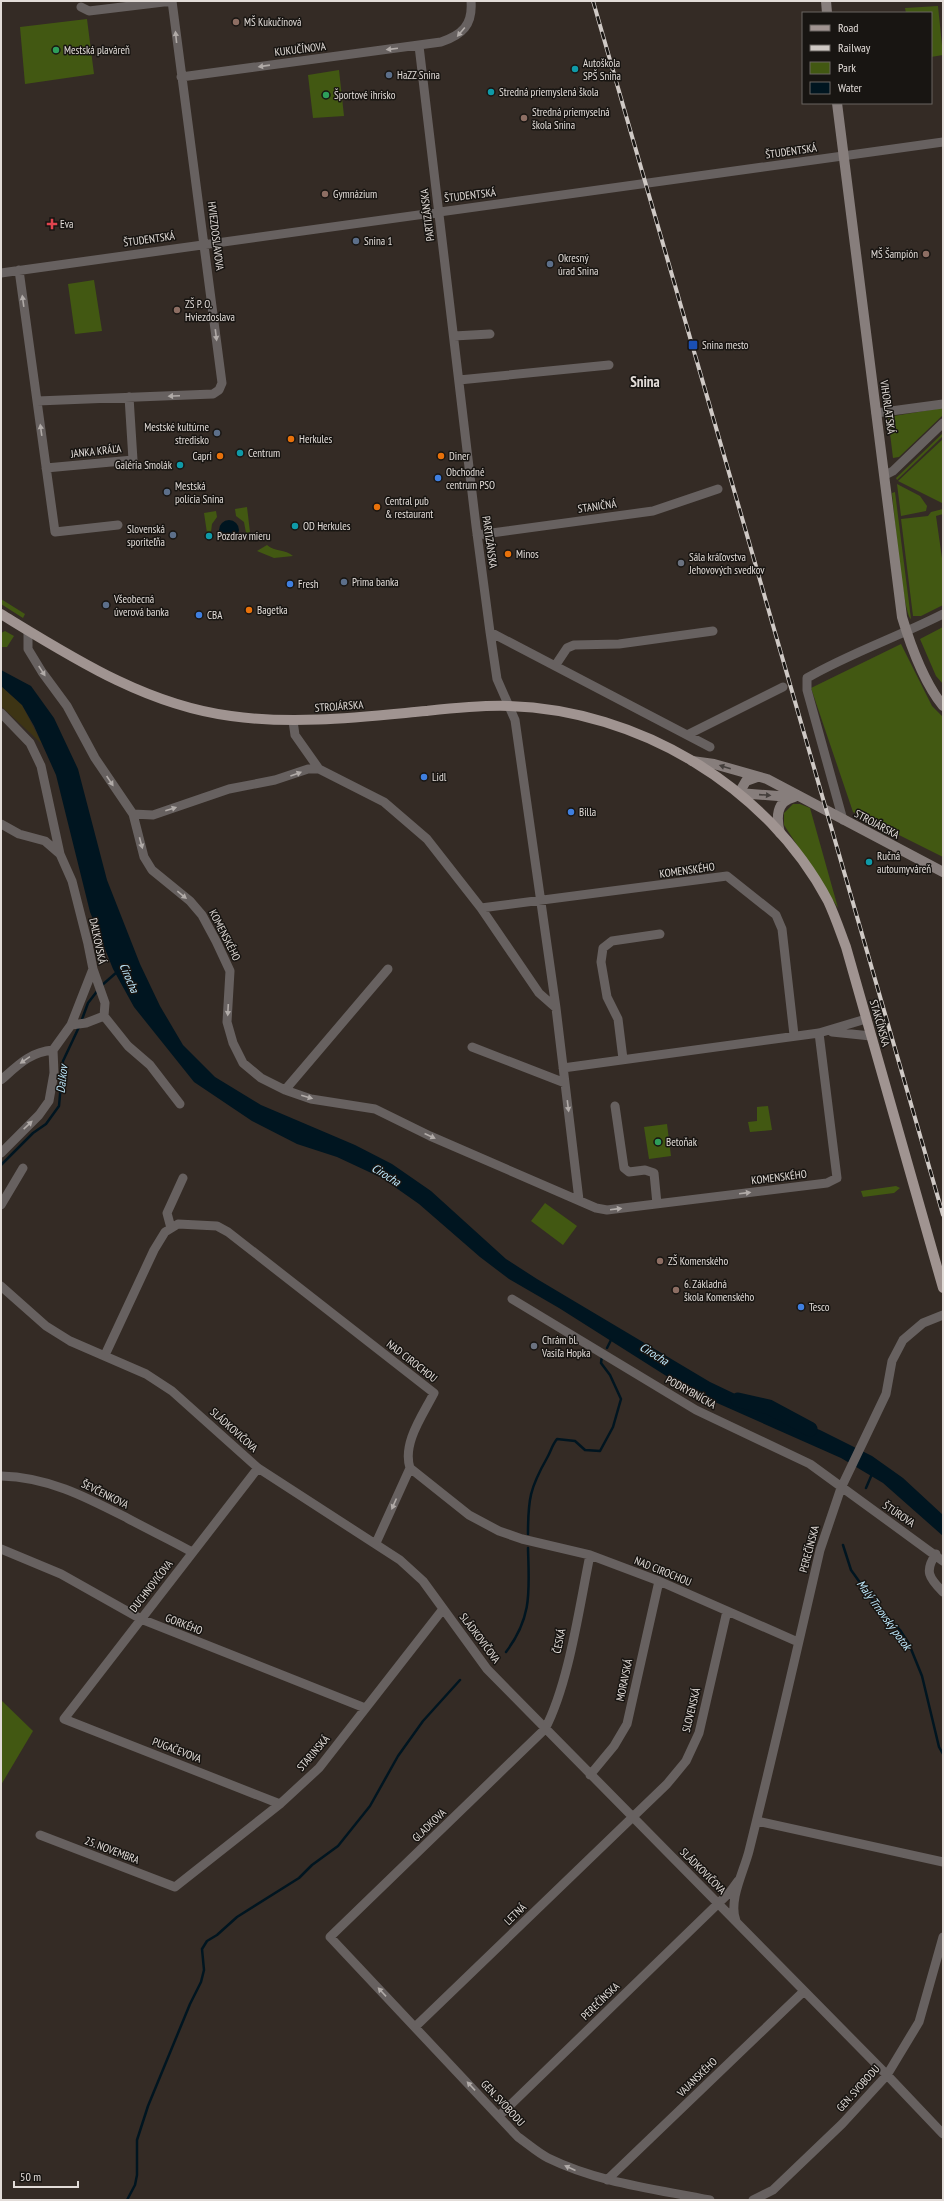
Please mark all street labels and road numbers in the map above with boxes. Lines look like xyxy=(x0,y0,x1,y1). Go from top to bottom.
street label: KUKUČÍNOVA xyxy=(274,39,327,59)
street label: ŠTUDENTSKÁ xyxy=(764,140,818,162)
street label: ŠTUDENTSKÁ xyxy=(443,185,497,205)
street label: PARTIZÁNSKA xyxy=(417,187,437,242)
street label: HVIEZDOSLAVOVA xyxy=(205,201,227,272)
street label: ŠTUDENTSKÁ xyxy=(122,228,176,250)
street label: VIHORLATSKÁ xyxy=(877,378,899,436)
street label: JANKA KRÁĽA xyxy=(69,441,123,461)
street label: STANIČNÁ xyxy=(577,496,618,516)
street label: PARTIZÁNSKA xyxy=(479,515,501,570)
street label: STROJÁRSKA xyxy=(314,697,365,715)
street label: STROJÁRSKA xyxy=(852,806,903,842)
street label: KOMENSKÉHO xyxy=(658,859,716,881)
street label: KOMENSKÉHO xyxy=(206,907,244,963)
street label: DAĽKOVSKÁ xyxy=(86,917,110,966)
street label: STAKČÍNSKA xyxy=(867,998,894,1049)
street label: KOMENSKÉHO xyxy=(751,1167,807,1187)
street label: NAD CIROCHOU xyxy=(384,1337,440,1385)
street label: PODRYBNÍCKA xyxy=(663,1372,719,1412)
street label: SLÁDKOVIČOVA xyxy=(207,1405,261,1456)
street label: ŠEVČENKOVA xyxy=(79,1477,132,1512)
street label: ŠTÚROVA xyxy=(880,1498,918,1530)
street label: PEREČÍNSKA xyxy=(796,1523,822,1574)
street label: NAD CIROCHOU xyxy=(632,1553,694,1589)
street label: DUCHNOVIČOVA xyxy=(126,1557,176,1615)
street label: SLÁDKOVIČOVA xyxy=(457,1610,504,1667)
street label: GORKÉHO xyxy=(163,1611,205,1637)
street label: ČESKÁ xyxy=(550,1627,569,1655)
street label: MORAVSKÁ xyxy=(613,1657,635,1702)
street label: SLOVENSKÁ xyxy=(679,1686,703,1734)
street label: STARINSKÁ xyxy=(294,1732,333,1774)
street label: PUGAČEVOVA xyxy=(151,1734,204,1766)
street label: GLADKOVA xyxy=(409,1805,449,1845)
street label: 25. NOVEMBRA xyxy=(83,1833,142,1867)
street label: SLÁDKOVIČOVA xyxy=(677,1845,730,1898)
street label: LETNÁ xyxy=(501,1900,530,1928)
street label: PEREČÍNSKA xyxy=(578,1979,623,2023)
street label: VAJANSKÉHO xyxy=(673,2054,720,2100)
street label: GEN. SVOBODU xyxy=(833,2062,883,2114)
street label: GEN. SVOBODU xyxy=(478,2077,528,2129)

